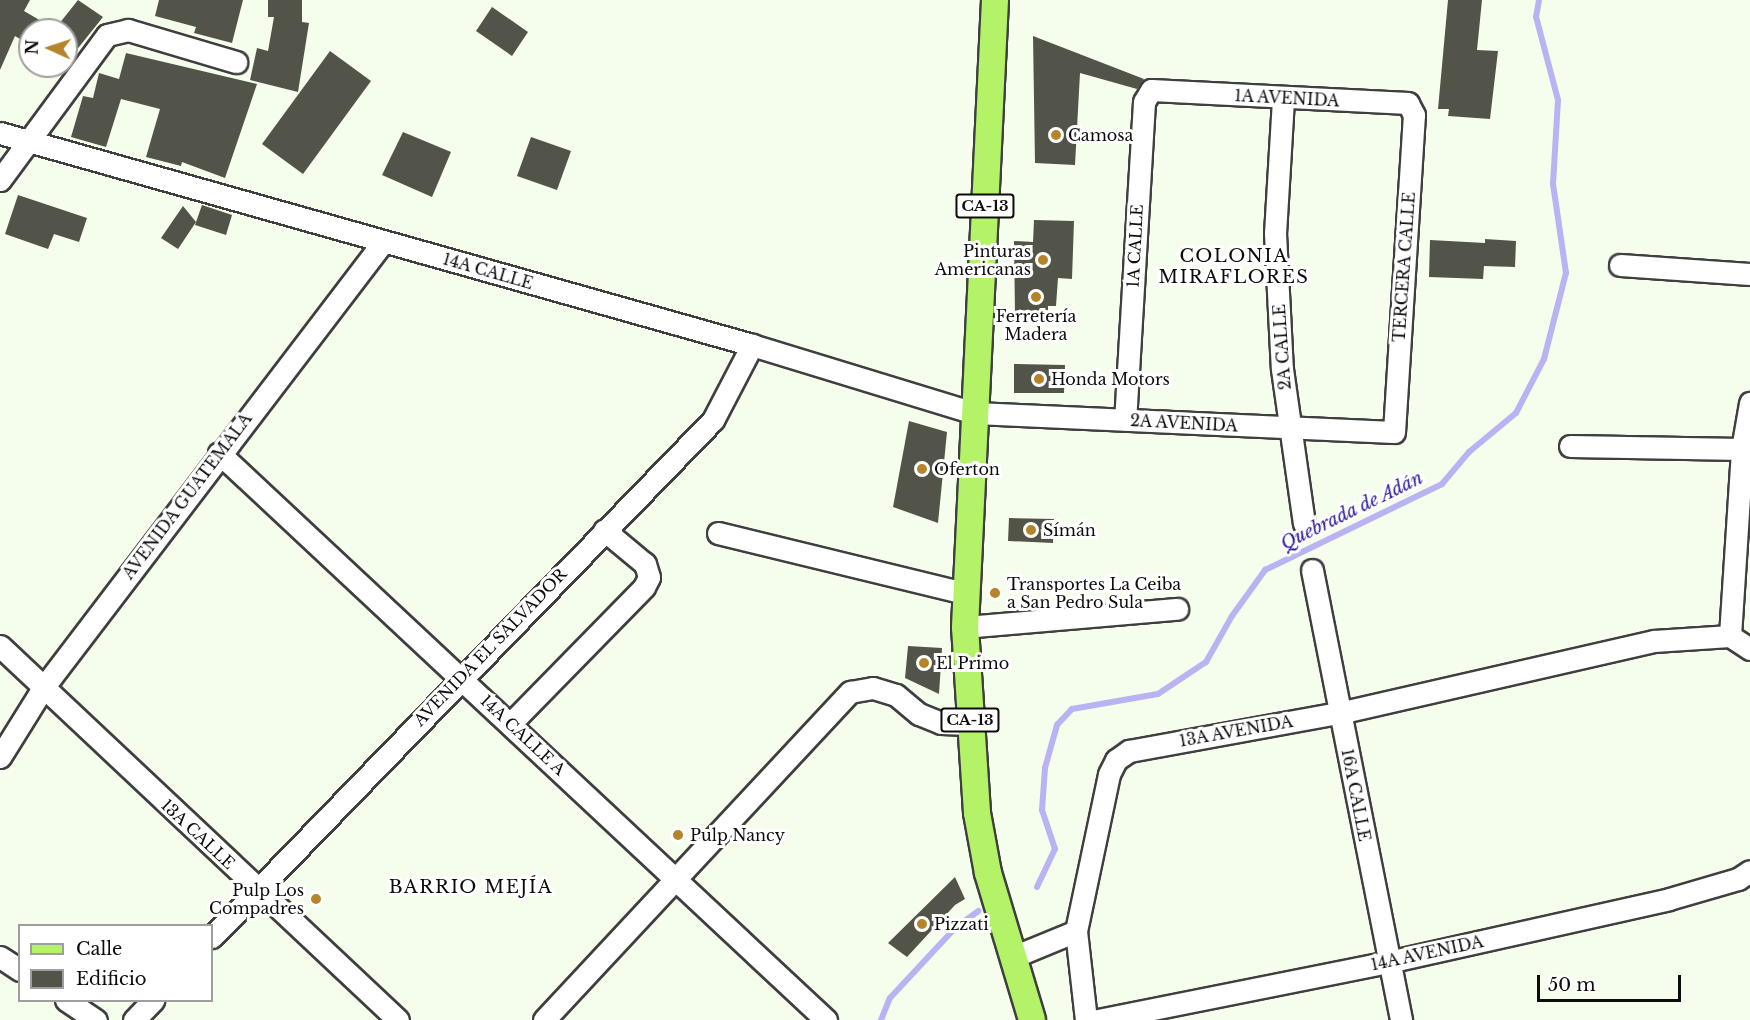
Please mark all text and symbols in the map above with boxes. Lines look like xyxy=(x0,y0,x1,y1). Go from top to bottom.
north arrow xyxy=(18,18,78,78)
text: N xyxy=(22,39,42,55)
street label: 1A AVENIDA xyxy=(1233,86,1341,110)
place label: Camosa xyxy=(1068,125,1133,145)
marker: Camosa xyxy=(1049,128,1063,142)
street label: TERCERA CALLE xyxy=(1389,191,1419,343)
road number: CA-13 xyxy=(955,194,1015,218)
street label: 1A CALLE xyxy=(1123,203,1147,289)
place label: Pinturas Americanas xyxy=(935,241,1031,279)
district label: COLONIA MIRAFLORES xyxy=(1159,246,1309,288)
street label: 14A CALLE xyxy=(440,249,536,293)
marker: Pinturas Americanas xyxy=(1036,253,1050,267)
marker: Ferretería Madera xyxy=(1029,290,1043,304)
street label: 2A CALLE xyxy=(1269,303,1295,391)
place label: Ferretería Madera xyxy=(996,306,1076,344)
place label: Honda Motors xyxy=(1051,369,1170,389)
marker: Honda Motors xyxy=(1032,372,1046,386)
street label: AVENIDA GUATEMALA xyxy=(118,409,256,583)
street label: 2A AVENIDA xyxy=(1129,411,1239,435)
place label: Oferton xyxy=(934,459,1000,479)
marker: Oferton xyxy=(915,462,929,476)
water label: Quebrada de Adán xyxy=(1277,467,1427,555)
place label: Símán xyxy=(1043,520,1096,540)
marker: Símán xyxy=(1024,523,1038,537)
street label: AVENIDA EL SALVADOR xyxy=(409,564,571,730)
place label: Transportes La Ceiba a San Pedro Sula xyxy=(1007,574,1181,612)
marker: Transportes La Ceiba a San Pedro Sula xyxy=(988,586,1002,600)
place label: El Primo xyxy=(936,653,1009,673)
marker: El Primo xyxy=(917,656,931,670)
street label: 14A CALLE A xyxy=(476,690,570,780)
road number: CA-13 xyxy=(940,708,1000,732)
street label: 13A AVENIDA xyxy=(1177,711,1295,751)
street label: 16A CALLE xyxy=(1338,747,1374,843)
street label: 13A CALLE xyxy=(157,795,239,873)
place label: Pulp Nancy xyxy=(690,825,785,845)
marker: Pulp Nancy xyxy=(671,828,685,842)
district label: BARRIO MEJÍA xyxy=(389,876,553,898)
place label: Pulp Los Compadres xyxy=(209,880,304,918)
marker: Pulp Los Compadres xyxy=(309,892,323,906)
place label: Pizzati xyxy=(934,914,989,934)
marker: Pizzati xyxy=(915,917,929,931)
legend xyxy=(18,924,213,1002)
street label: 14A AVENIDA xyxy=(1368,932,1486,974)
text: Calle xyxy=(76,938,122,960)
scale bar xyxy=(1540,963,1684,1001)
text: Edificio xyxy=(76,968,147,990)
text: 50 m xyxy=(1548,974,1596,996)

